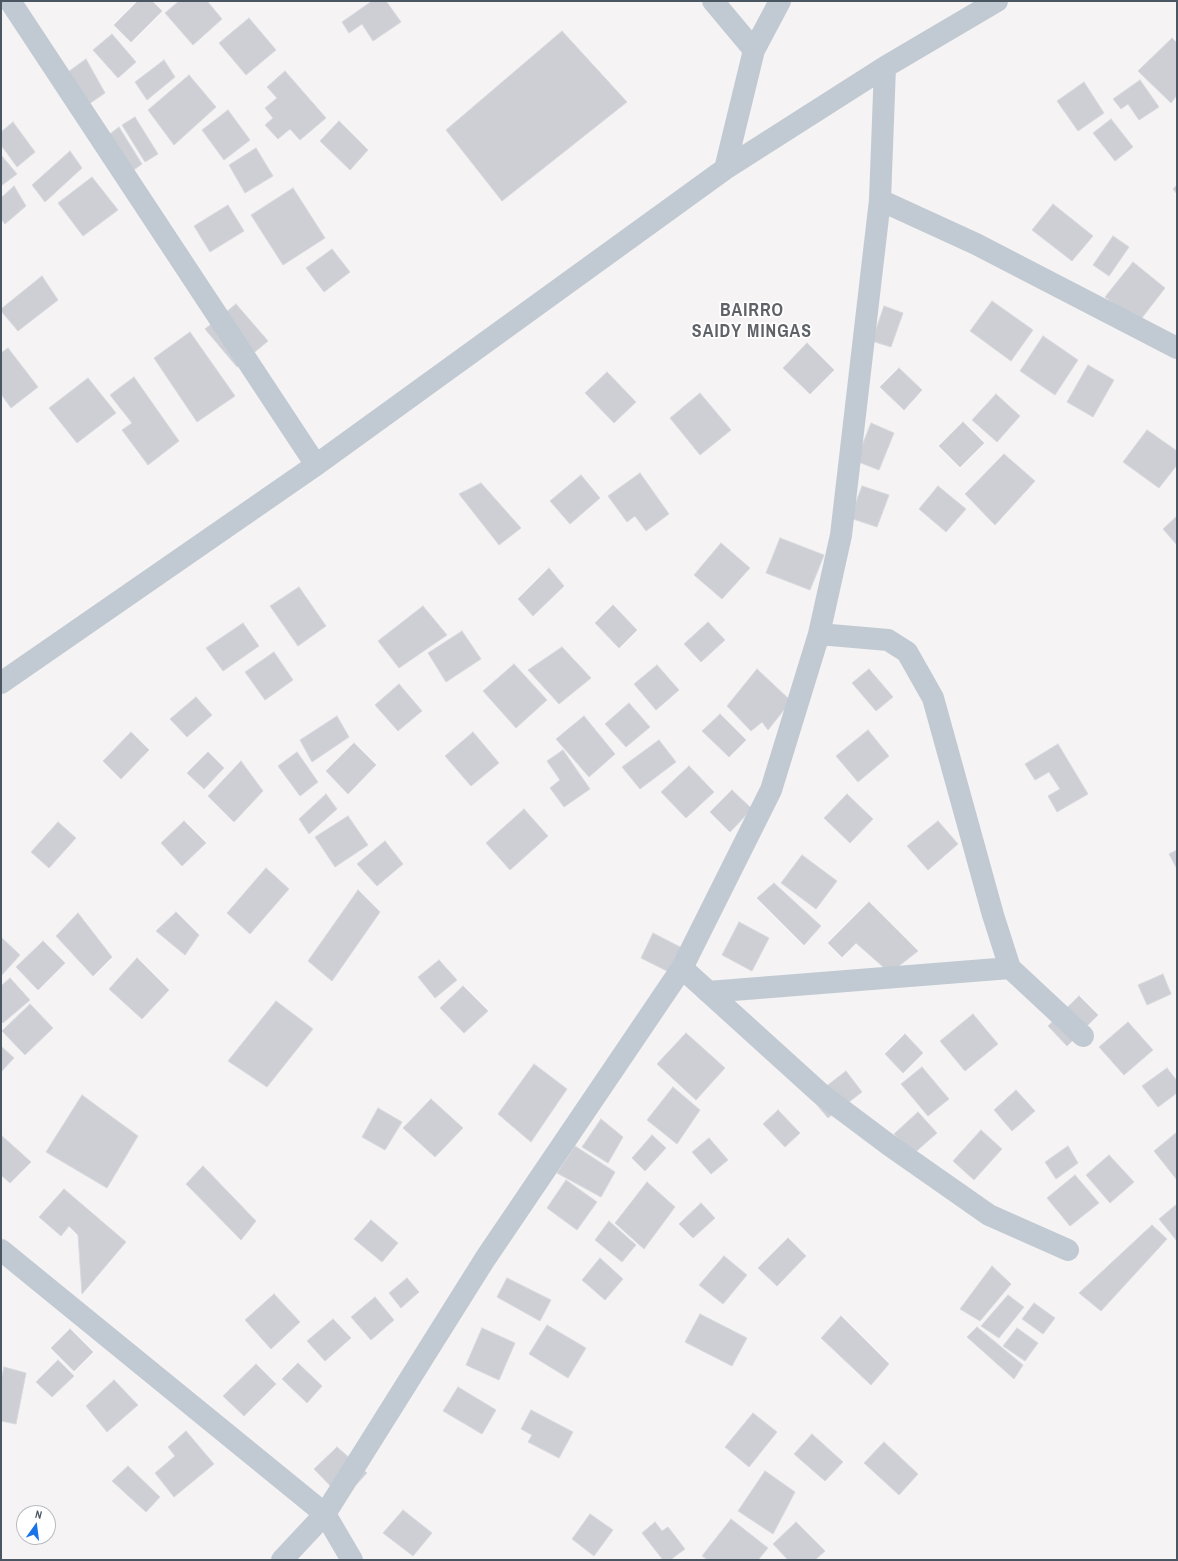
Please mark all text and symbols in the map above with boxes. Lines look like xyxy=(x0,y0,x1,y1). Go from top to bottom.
district label: BAIRRO SAIDY MINGAS xyxy=(692,300,812,342)
north arrow xyxy=(16,1505,56,1545)
text: N xyxy=(34,1507,44,1522)

